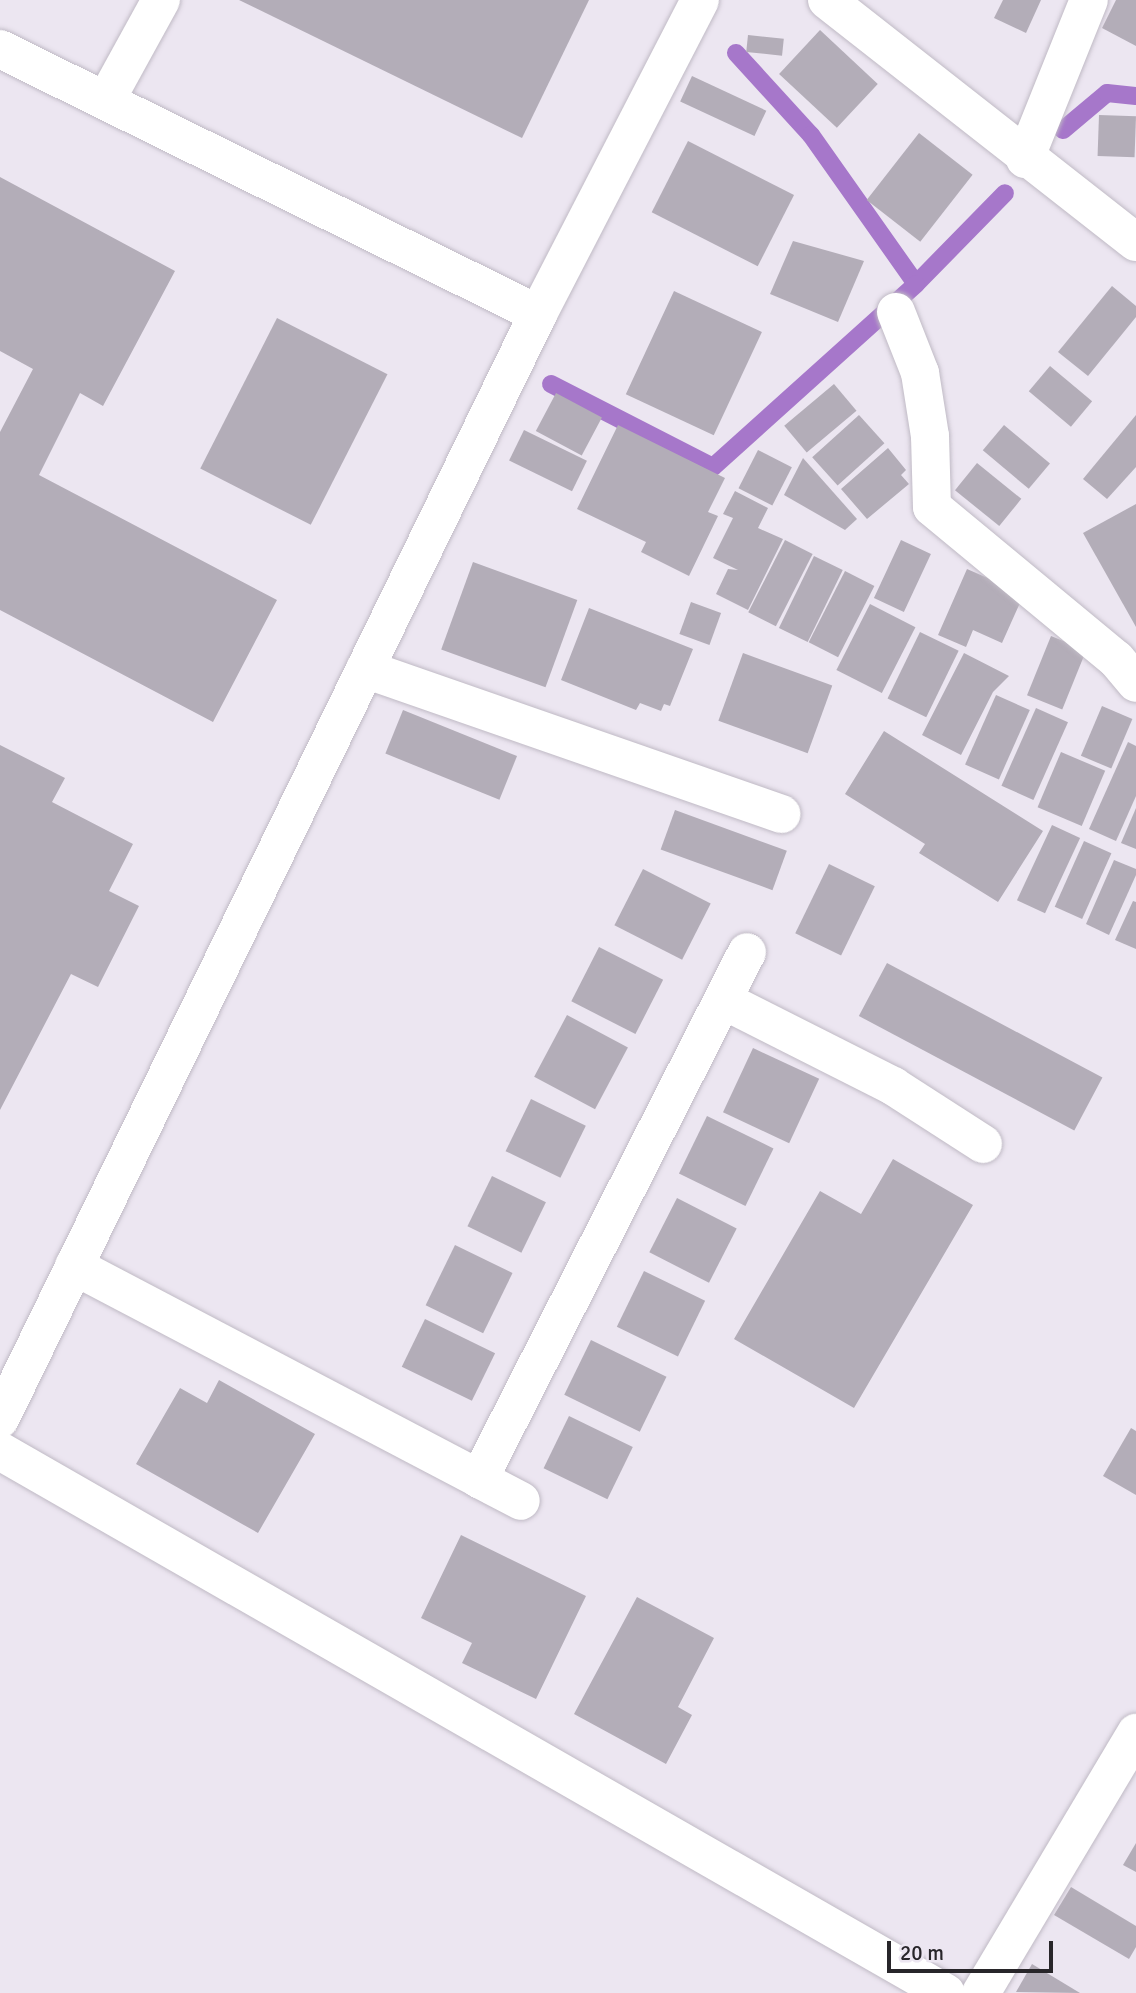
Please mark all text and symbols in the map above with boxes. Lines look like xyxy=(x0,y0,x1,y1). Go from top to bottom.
scale bar xyxy=(891,1926,1057,1970)
text: 20 m xyxy=(900,1940,944,1966)

